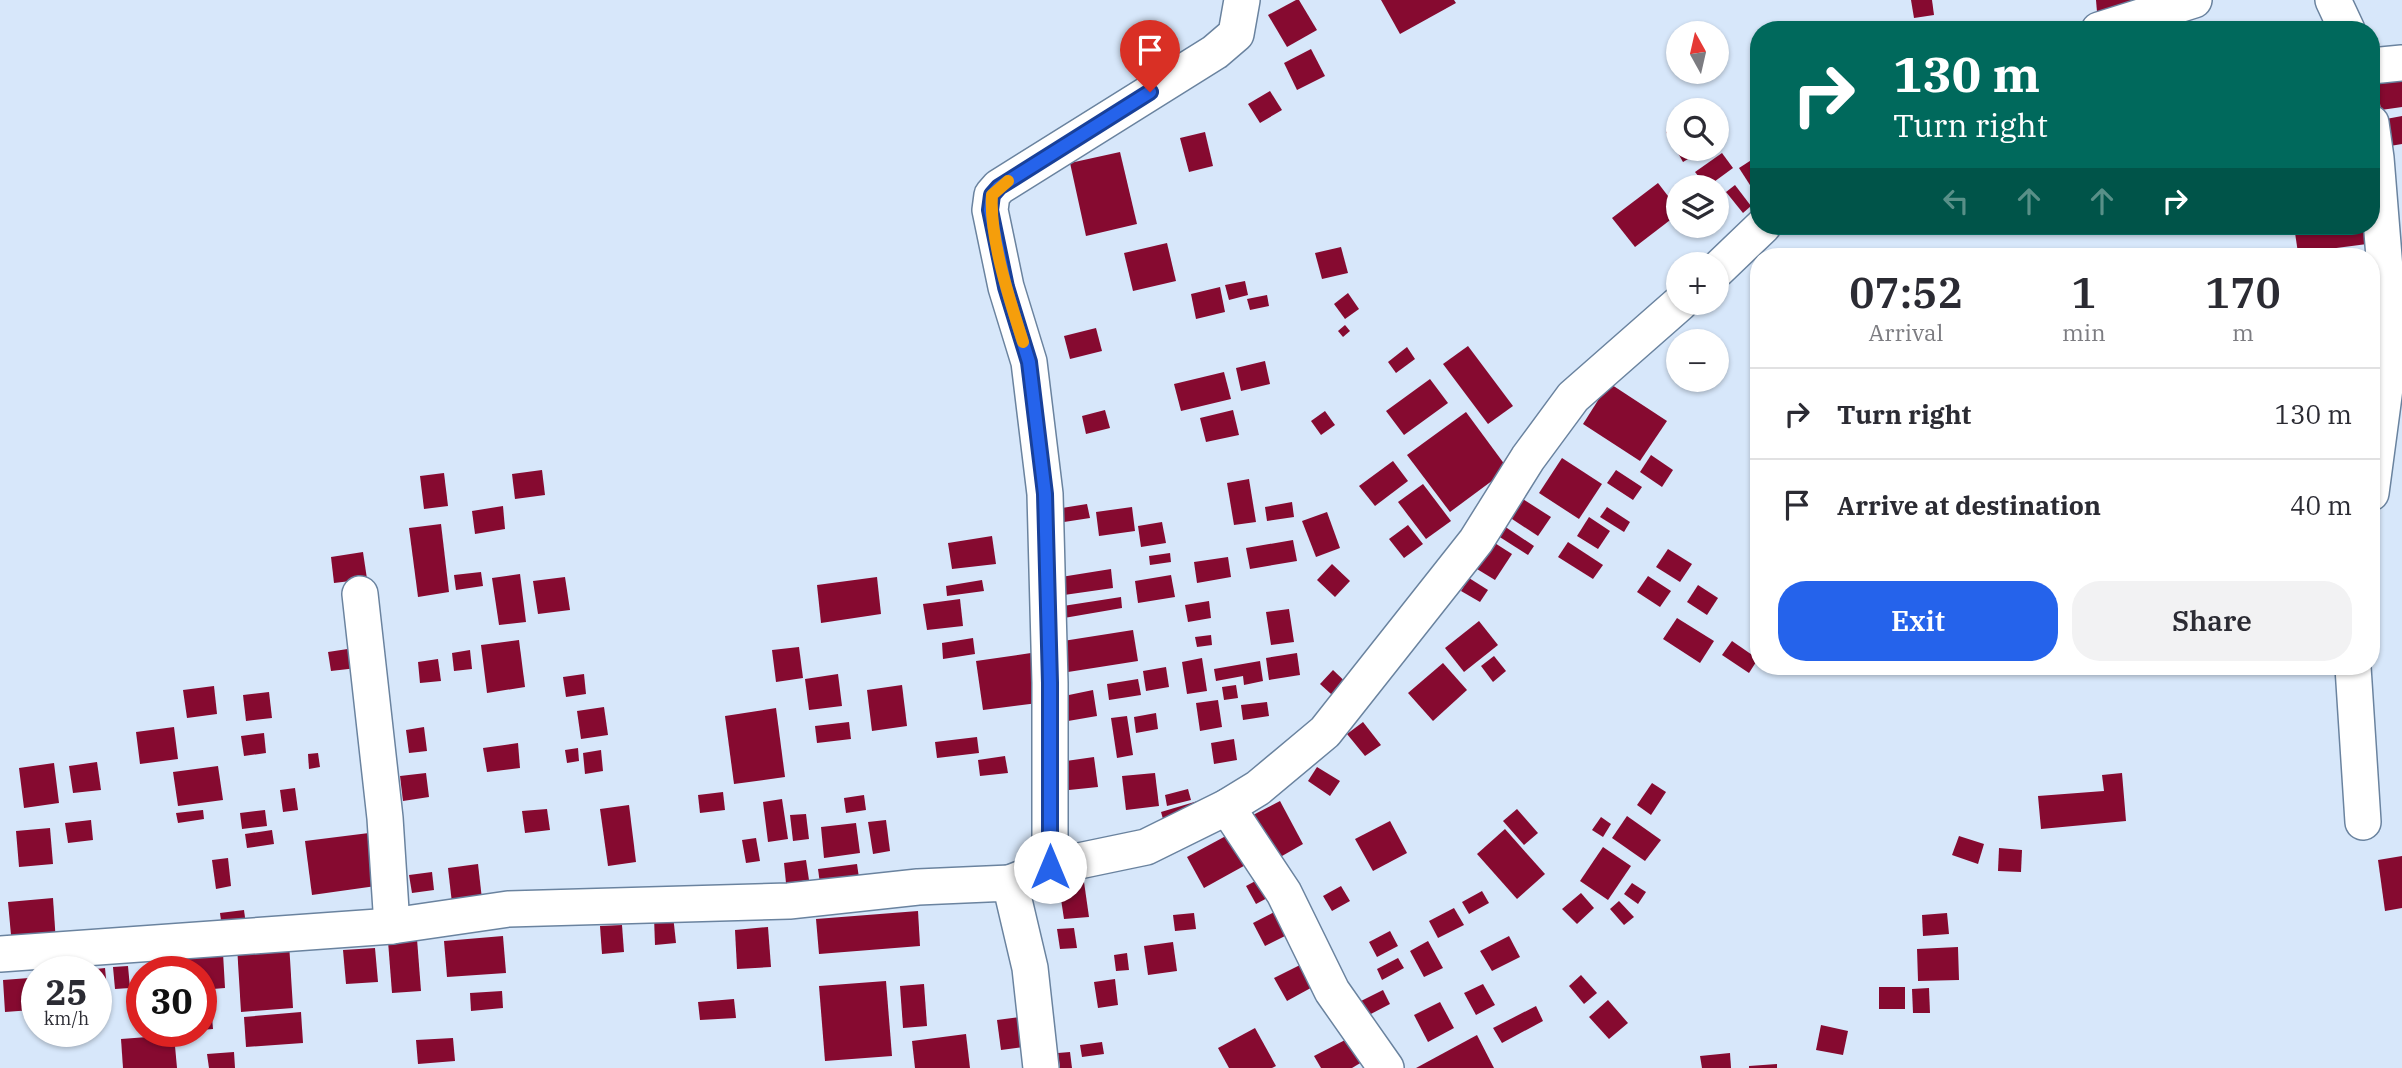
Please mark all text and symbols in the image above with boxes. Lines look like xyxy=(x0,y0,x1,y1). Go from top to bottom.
pin xyxy=(1120,20,1180,92)
north arrow xyxy=(1666,21,1729,84)
map controls xyxy=(1666,21,1729,392)
icon: arrive xyxy=(1131,31,1169,69)
text: 130 m xyxy=(1893,42,2040,105)
icon: right xyxy=(1778,49,1869,140)
button: search xyxy=(1666,98,1729,161)
text: Turn right xyxy=(1893,104,2048,146)
button: layers xyxy=(1666,175,1729,238)
icon: left xyxy=(1937,182,1975,220)
icon: ahead xyxy=(2010,182,2048,220)
icon: ahead xyxy=(2083,182,2121,220)
icon: right xyxy=(2156,182,2194,220)
button: + xyxy=(1666,252,1729,315)
text: 07:52 xyxy=(1849,265,1963,320)
text: 1 xyxy=(2071,265,2096,320)
text: 170 xyxy=(2205,265,2281,320)
text: Arrival xyxy=(1869,317,1943,347)
text: min xyxy=(2062,317,2106,347)
text: m xyxy=(2232,317,2254,347)
button: − xyxy=(1666,329,1729,392)
icon: right xyxy=(1778,395,1816,433)
text: Turn right xyxy=(1837,397,1971,431)
text: 130 m xyxy=(2274,397,2352,431)
icon: arrive xyxy=(1778,486,1816,524)
text: Arrive at destination xyxy=(1837,488,2101,522)
text: 40 m xyxy=(2290,488,2352,522)
button: Exit xyxy=(1778,581,2058,661)
button: Share xyxy=(2072,581,2352,661)
position arrow xyxy=(1013,830,1087,904)
speed limit sign: 30 xyxy=(126,956,217,1047)
text: 25 xyxy=(45,969,88,1015)
text: km/h xyxy=(44,1007,89,1030)

